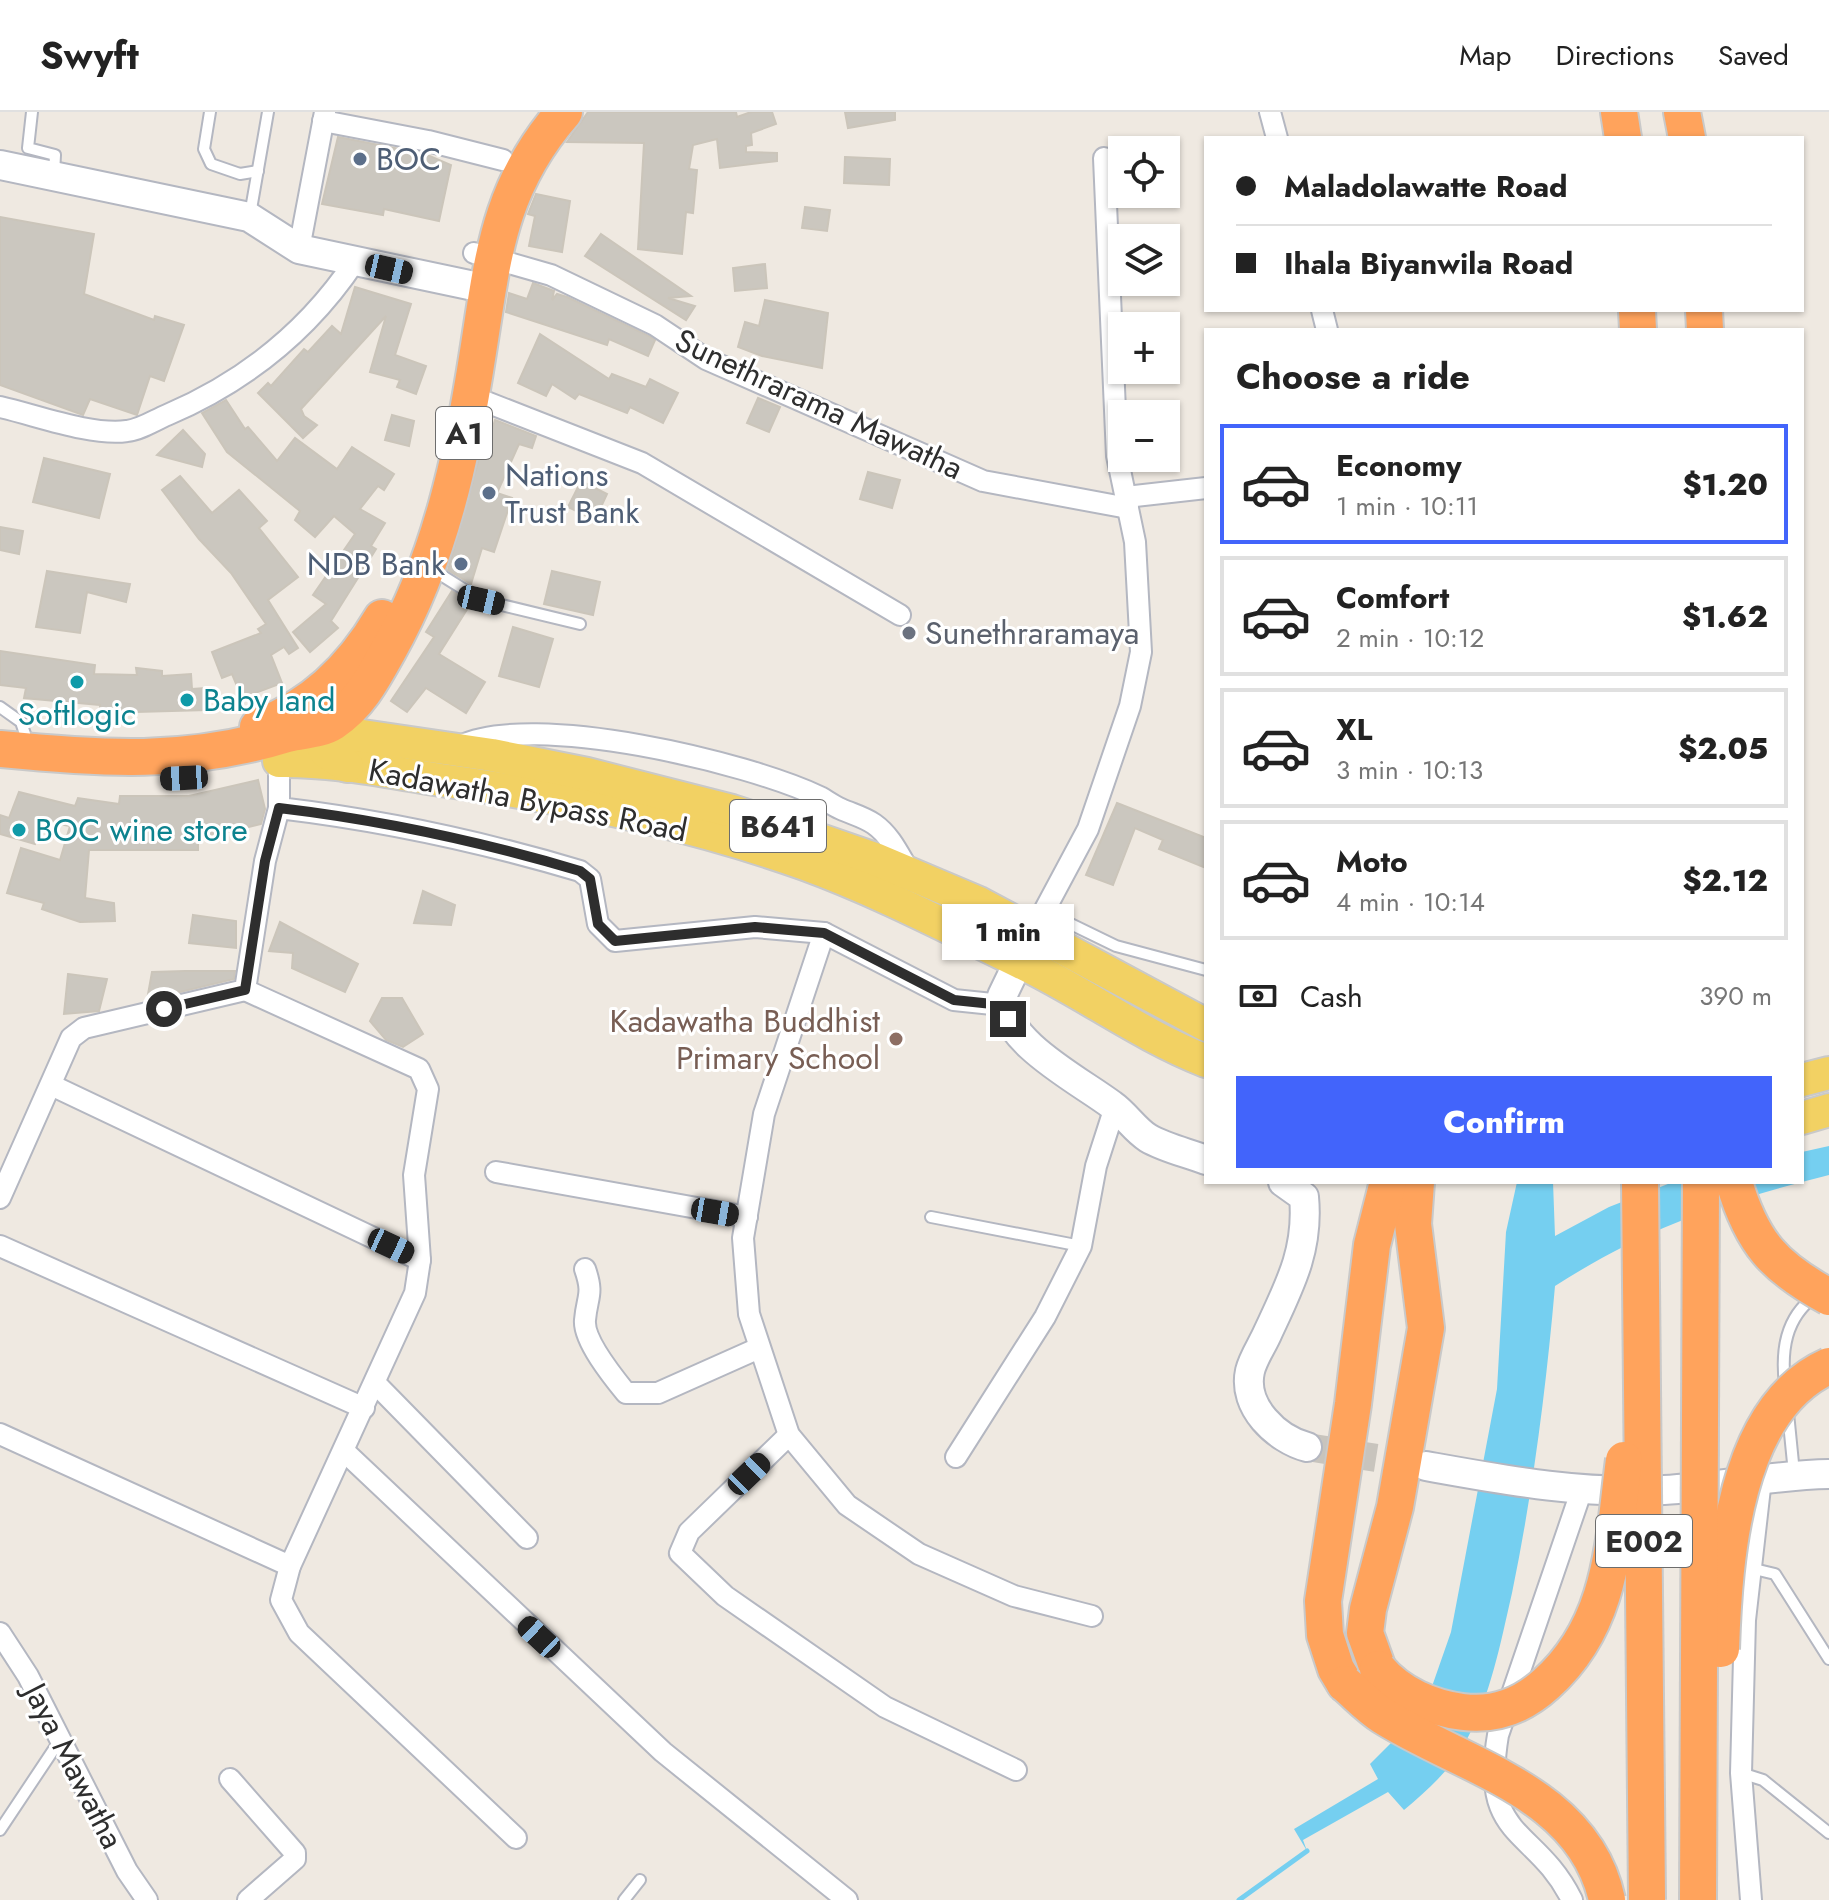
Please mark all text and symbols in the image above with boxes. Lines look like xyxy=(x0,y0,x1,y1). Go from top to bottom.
text: Swyft xyxy=(40,28,139,83)
text: Map xyxy=(1459,35,1511,76)
text: Directions xyxy=(1555,35,1674,76)
text: Saved xyxy=(1718,35,1789,76)
place label: BOC xyxy=(376,136,441,182)
map controls xyxy=(1108,136,1180,472)
button: locate xyxy=(1108,136,1180,208)
marker: BOC xyxy=(351,150,369,168)
text: Maladolawatte Road xyxy=(1284,165,1568,208)
button: layers xyxy=(1108,224,1180,296)
text: Ihala Biyanwila Road xyxy=(1284,242,1573,285)
car xyxy=(363,252,415,286)
button: + xyxy=(1108,312,1180,384)
street label: Sunethrarama Mawatha xyxy=(667,317,971,491)
text: Choose a ride xyxy=(1236,350,1470,402)
button: − xyxy=(1108,400,1180,472)
road number: A1 xyxy=(436,407,492,459)
text: Economy xyxy=(1336,444,1462,487)
icon: car xyxy=(1240,448,1312,520)
place label: Nations Trust Bank xyxy=(505,452,640,535)
text: $1.20 xyxy=(1682,463,1768,506)
marker: Nations Trust Bank xyxy=(480,484,498,502)
text: 1 min · 10:11 xyxy=(1336,487,1478,525)
place label: NDB Bank xyxy=(307,541,446,587)
marker: NDB Bank xyxy=(452,555,470,573)
text: Comfort xyxy=(1336,576,1449,619)
icon: car xyxy=(1240,580,1312,652)
car xyxy=(455,583,507,617)
text: $1.62 xyxy=(1682,595,1768,638)
place label: Sunethraramaya xyxy=(925,610,1140,656)
text: 2 min · 10:12 xyxy=(1336,619,1484,657)
marker: Sunethraramaya xyxy=(900,624,918,642)
marker: Softlogic xyxy=(68,673,86,691)
place label: Baby land xyxy=(203,677,335,723)
place label: Softlogic xyxy=(18,691,136,737)
marker: Baby land xyxy=(178,691,196,709)
text: XL xyxy=(1336,708,1372,751)
icon: car xyxy=(1240,712,1312,784)
text: $2.05 xyxy=(1678,727,1768,770)
street label: Kadawatha Bypass Road xyxy=(365,747,691,853)
text: 3 min · 10:13 xyxy=(1336,751,1483,789)
car xyxy=(159,765,209,791)
road number: B641 xyxy=(730,800,826,852)
place label: BOC wine store xyxy=(35,807,248,853)
marker: BOC wine store xyxy=(10,821,28,839)
text: Moto xyxy=(1336,840,1408,883)
icon: car xyxy=(1240,844,1312,916)
text: $2.12 xyxy=(1682,859,1768,902)
text: 4 min · 10:14 xyxy=(1336,883,1485,921)
callout: 1 min xyxy=(942,903,1074,959)
text: 1 min xyxy=(975,913,1041,951)
icon: cash xyxy=(1236,974,1280,1018)
text: Cash xyxy=(1300,975,1363,1018)
text: 390 m xyxy=(1699,977,1772,1015)
route start xyxy=(146,991,182,1027)
place label: Kadawatha Buddhist Primary School xyxy=(610,998,880,1081)
route end xyxy=(990,1001,1026,1037)
marker: Kadawatha Buddhist Primary School xyxy=(887,1030,905,1048)
button: Confirm xyxy=(1236,1076,1772,1168)
car xyxy=(689,1196,741,1228)
car xyxy=(364,1225,418,1267)
car xyxy=(723,1449,775,1499)
road number: E002 xyxy=(1596,1515,1692,1567)
car xyxy=(513,1612,565,1662)
street label: Jaya Mawatha xyxy=(11,1672,135,1857)

